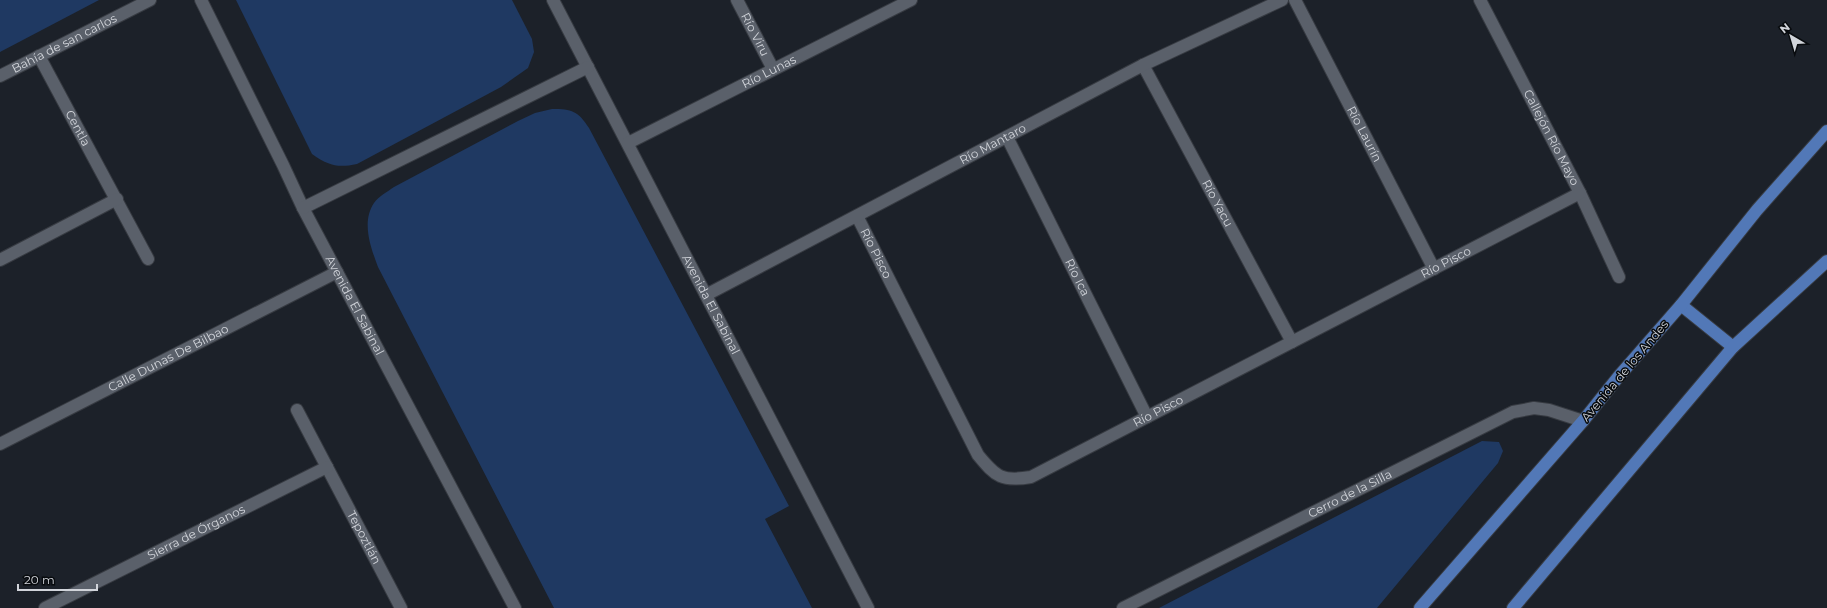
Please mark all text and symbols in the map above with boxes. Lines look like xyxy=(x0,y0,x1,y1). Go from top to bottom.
street label: Bahía de san carlos xyxy=(9,10,119,76)
street label: Río Viru xyxy=(738,10,773,59)
north arrow xyxy=(1771,16,1811,56)
text: N xyxy=(1777,20,1793,36)
street label: Río Lunas xyxy=(739,51,799,91)
street label: Callejón Río Mayo xyxy=(1521,87,1583,188)
street label: Río Laurín xyxy=(1344,103,1385,164)
street label: Centla xyxy=(62,107,94,149)
street label: Río Mantaro xyxy=(957,120,1028,167)
street label: Río Yacu xyxy=(1199,177,1237,229)
street label: Río Pisco xyxy=(857,226,895,281)
street label: Río Pisco xyxy=(1418,243,1473,281)
street label: Avenida El Sabinal xyxy=(679,252,743,357)
street label: Avenida El Sabinal xyxy=(323,253,388,358)
street label: Río Ica xyxy=(1062,256,1093,298)
street label: Avenida de los Andes xyxy=(1578,317,1672,424)
street label: Calle Dunas De Bilbao xyxy=(105,321,231,395)
street label: Río Pisco xyxy=(1130,392,1185,430)
street label: Cerro de la Silla xyxy=(1305,466,1394,521)
street label: Sierra de Órganos xyxy=(145,501,247,563)
street label: Tepoztlán xyxy=(344,508,385,567)
scale bar xyxy=(18,566,97,592)
text: 20 m xyxy=(24,572,55,587)

